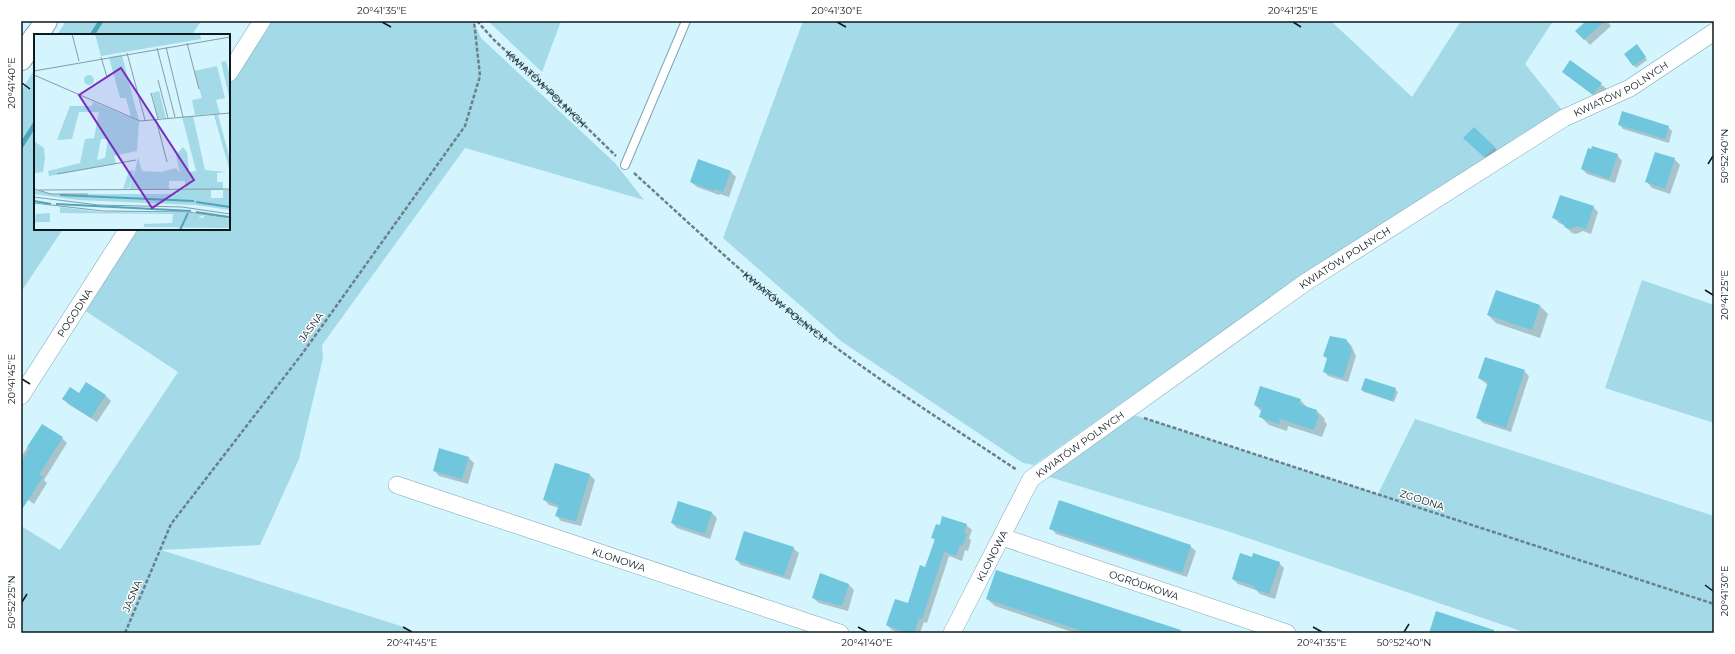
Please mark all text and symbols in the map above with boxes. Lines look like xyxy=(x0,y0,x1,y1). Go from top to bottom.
text: 20°41'35"E xyxy=(357,4,407,17)
text: 20°41'30"E xyxy=(811,4,863,17)
text: 20°41'25"E xyxy=(1268,4,1318,17)
inset map xyxy=(34,34,230,230)
street label: KWIATÓW POLNYCH xyxy=(503,48,589,130)
text: 20°41'40"E xyxy=(5,57,18,109)
street label: KWIATÓW POLNYCH xyxy=(1571,58,1671,119)
text: 50°52'40"N xyxy=(1718,129,1731,183)
street label: KWIATÓW POLNYCH xyxy=(1296,224,1393,292)
street label: KWIATÓW POLNYCH xyxy=(740,268,830,345)
text: 20°41'25"E xyxy=(1718,270,1731,320)
street label: POGODNA xyxy=(54,285,95,339)
street label: JASNA xyxy=(295,309,327,345)
text: 20°41'45"E xyxy=(5,354,18,404)
street label: KWIATÓW POLNYCH xyxy=(1033,408,1127,480)
street label: ZGODNA xyxy=(1398,487,1447,514)
street label: KLONOWA xyxy=(973,527,1011,583)
street label: KLONOWA xyxy=(591,544,648,574)
text: 20°41'30"E xyxy=(1718,565,1731,617)
street label: OGRÓDKOWA xyxy=(1108,567,1182,603)
text: 50°52'25"N xyxy=(5,575,18,629)
street label: JASNA xyxy=(119,577,145,615)
text: 20°41'45"E xyxy=(387,636,437,649)
text: 20°41'40"E xyxy=(841,636,893,649)
text: 20°41'35"E xyxy=(1297,636,1347,649)
text: 50°52'40"N xyxy=(1377,636,1431,649)

